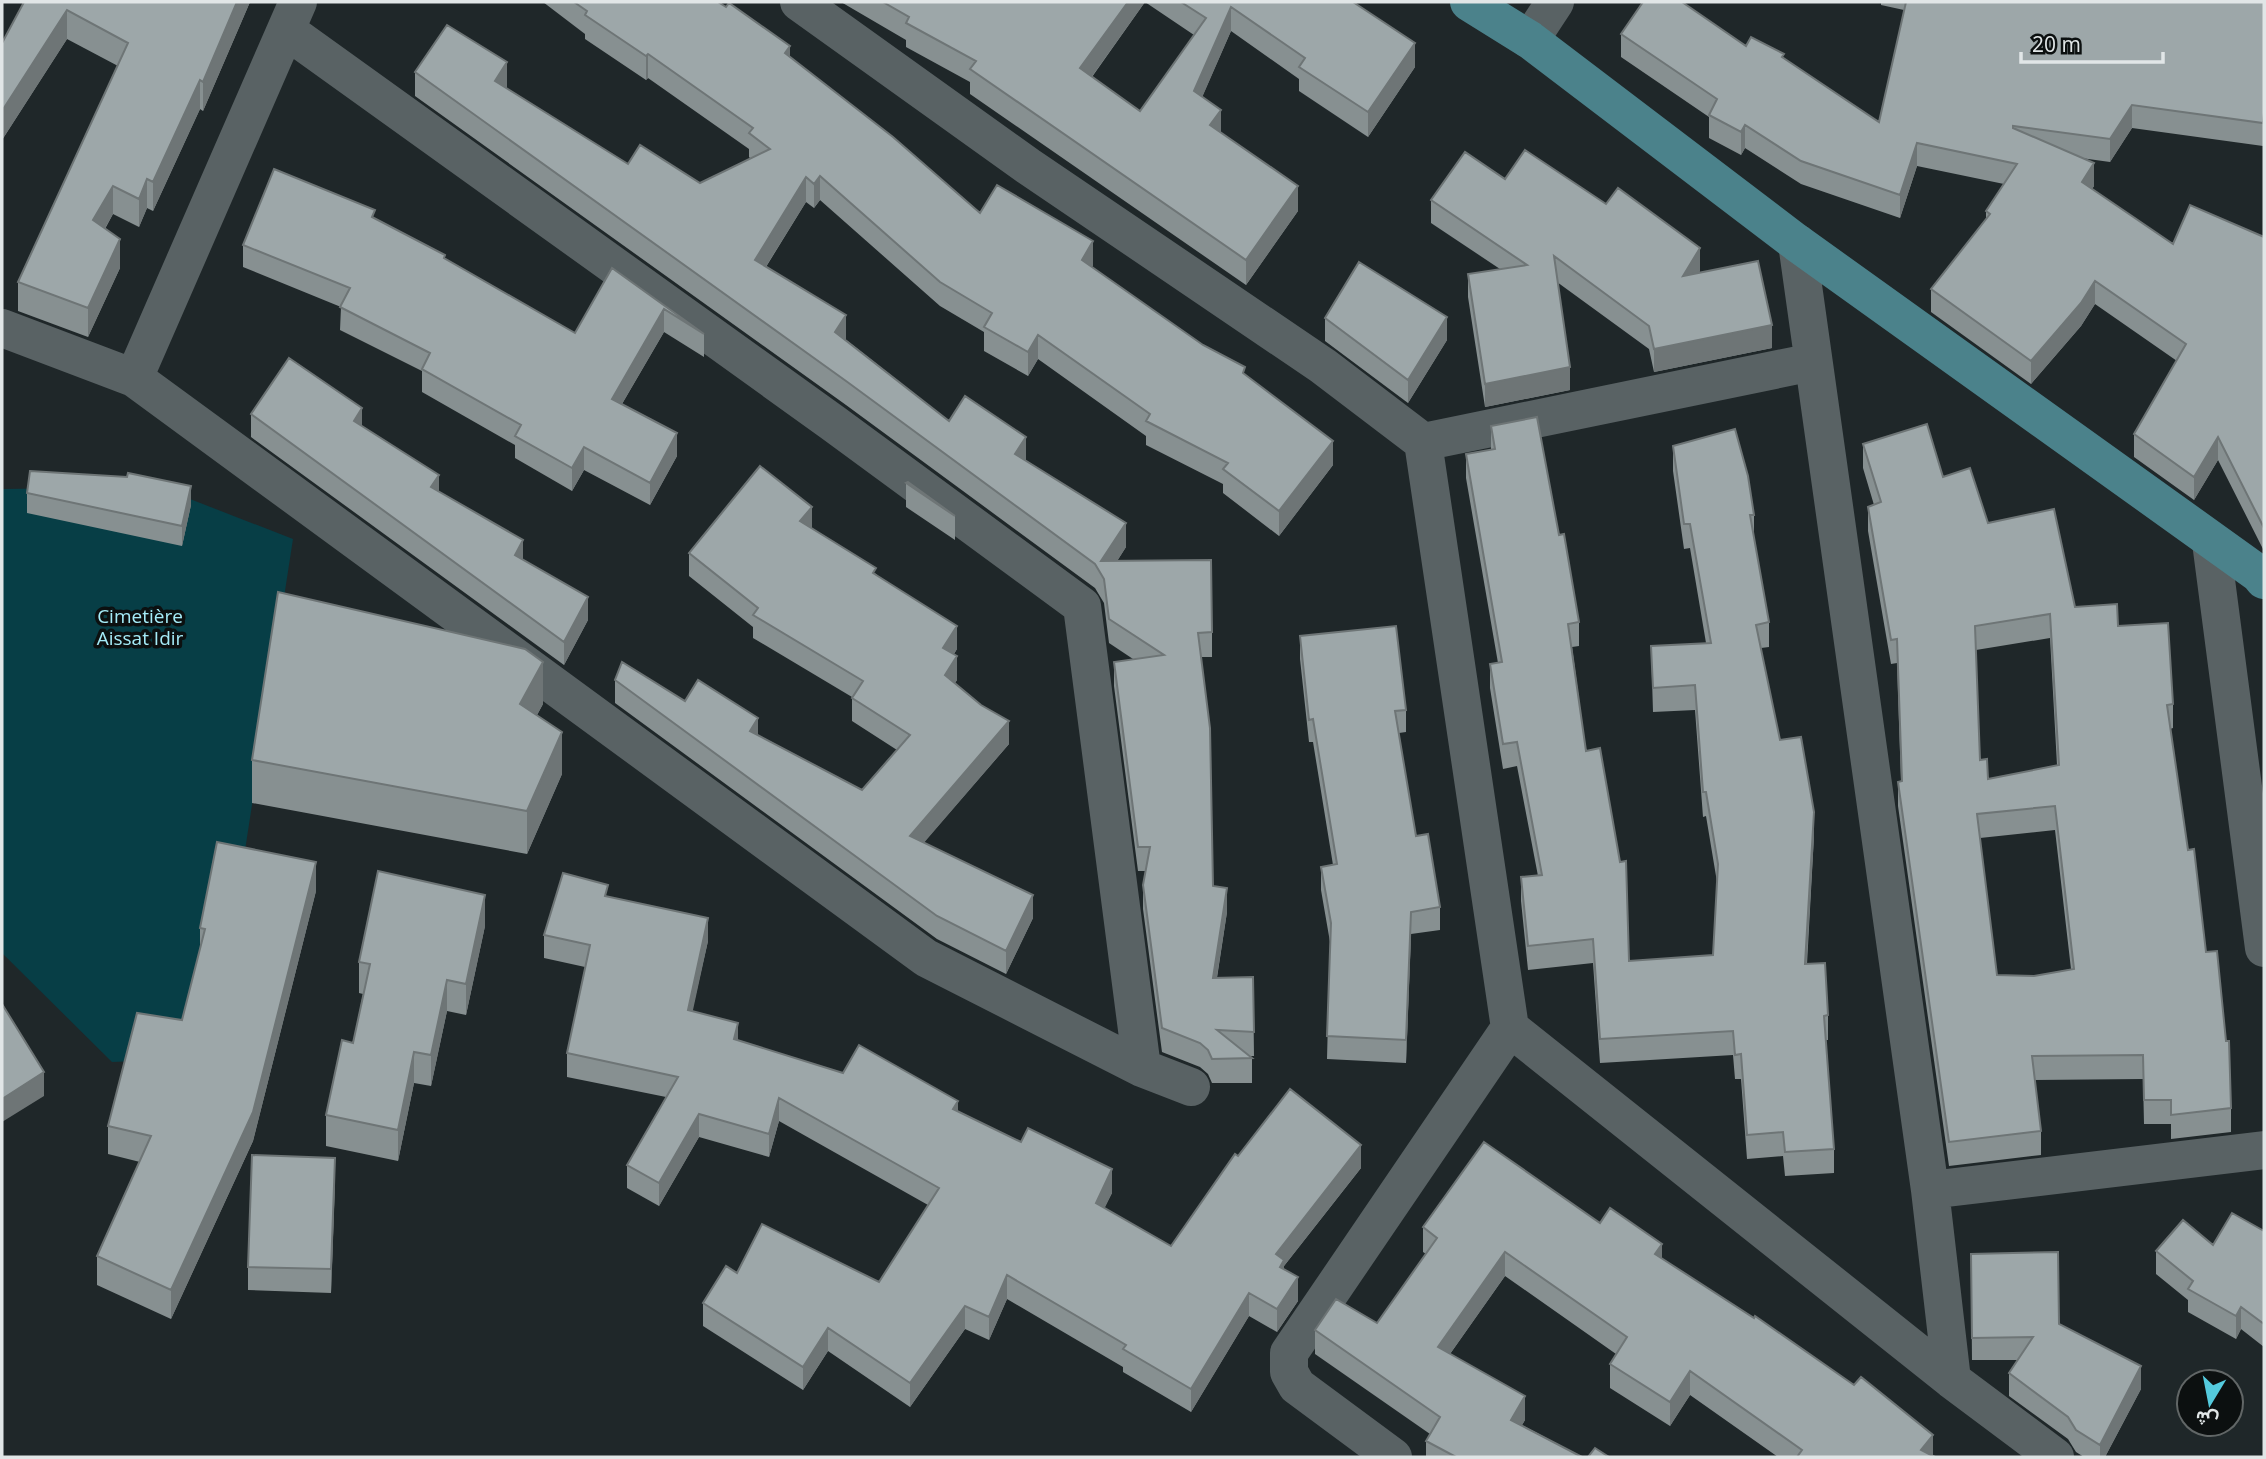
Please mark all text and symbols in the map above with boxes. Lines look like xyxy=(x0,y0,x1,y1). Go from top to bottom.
scale bar xyxy=(2021,21,2163,65)
text: 20 m xyxy=(2032,30,2081,58)
park label: Cimetière Aissat Idir xyxy=(97,603,184,651)
north arrow xyxy=(2175,1368,2245,1438)
text: ش xyxy=(2193,1405,2221,1435)

